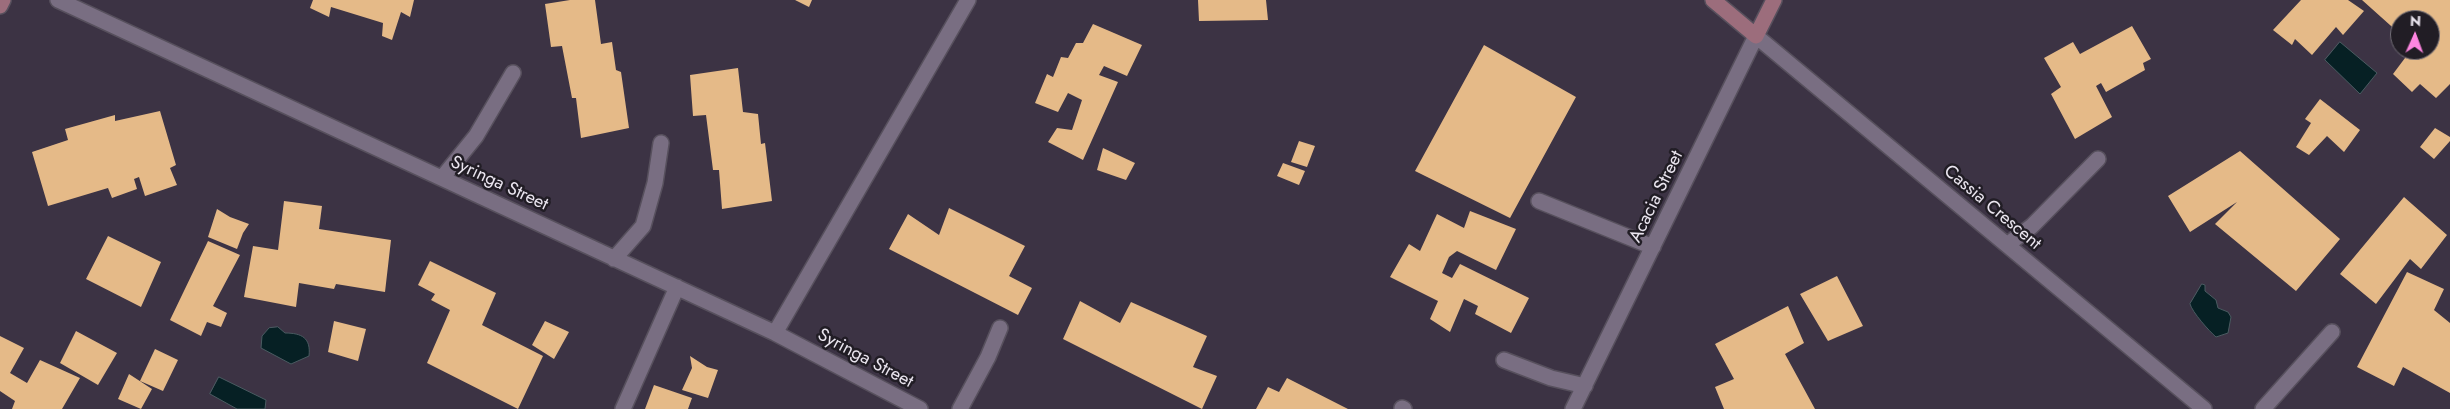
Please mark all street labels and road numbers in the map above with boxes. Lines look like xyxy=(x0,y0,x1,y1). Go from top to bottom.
street label: Acacia Street xyxy=(1625,148,1689,246)
street label: Syringa Street xyxy=(447,152,551,216)
street label: Cassia Crescent xyxy=(1939,161,2045,255)
street label: Syringa Street xyxy=(813,325,917,393)

